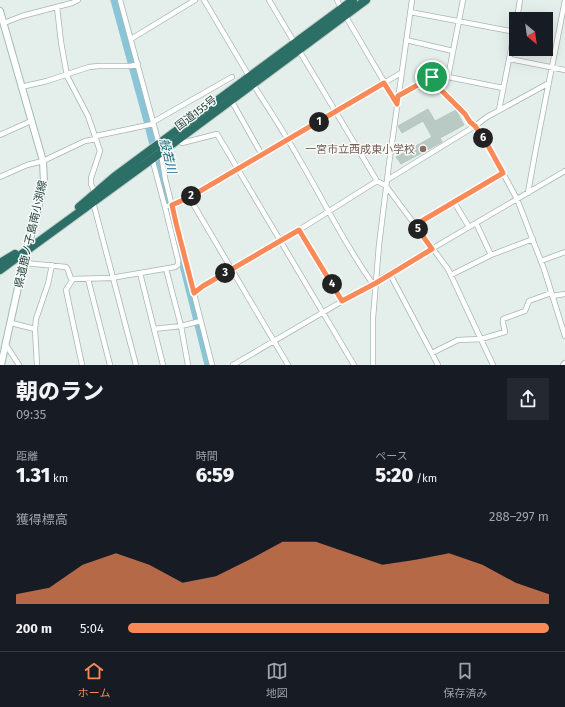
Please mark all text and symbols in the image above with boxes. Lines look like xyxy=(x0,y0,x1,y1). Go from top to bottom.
north arrow xyxy=(509,12,553,56)
map controls xyxy=(509,12,553,56)
pin xyxy=(415,60,449,94)
icon: arrive xyxy=(421,66,443,88)
street label: 国道155号 xyxy=(173,93,219,133)
pin: 1 xyxy=(309,112,329,132)
text: 1 xyxy=(316,115,322,128)
pin: 6 xyxy=(473,128,493,148)
text: 6 xyxy=(480,131,486,144)
water label: 般若川 xyxy=(157,137,180,177)
place label: 一宮市立西成東小学校 xyxy=(305,143,415,156)
marker: 一宮市立西成東小学校 xyxy=(418,144,428,154)
street label: 県道鹿ノ子島南小渕線 xyxy=(12,179,50,289)
pin: 2 xyxy=(181,186,201,206)
text: 2 xyxy=(188,189,194,202)
pin: 5 xyxy=(408,219,428,239)
text: 5 xyxy=(415,222,421,235)
pin: 3 xyxy=(215,263,235,283)
text: 3 xyxy=(222,266,228,279)
pin: 4 xyxy=(322,274,342,294)
text: 4 xyxy=(329,277,335,290)
text: 朝のラン xyxy=(16,378,104,405)
button: share xyxy=(507,378,549,420)
text: 09:35 xyxy=(16,407,46,422)
text: 距離 xyxy=(16,450,38,463)
text: 時間 xyxy=(196,450,218,463)
text: ペース xyxy=(375,450,408,463)
text: 1.31 xyxy=(16,463,50,487)
text: 6:59 xyxy=(196,463,234,487)
text: 5:20 xyxy=(375,463,413,487)
text: km xyxy=(50,472,68,485)
text: /km xyxy=(413,472,437,485)
text: 288–297 m xyxy=(489,509,549,524)
text: 獲得標高 xyxy=(16,512,68,527)
text: 200 m xyxy=(16,621,52,636)
text: 5:04 xyxy=(80,621,104,636)
tab: ホーム xyxy=(78,660,110,700)
tab: 地図 xyxy=(266,660,288,700)
tab: 保存済み xyxy=(443,660,487,700)

